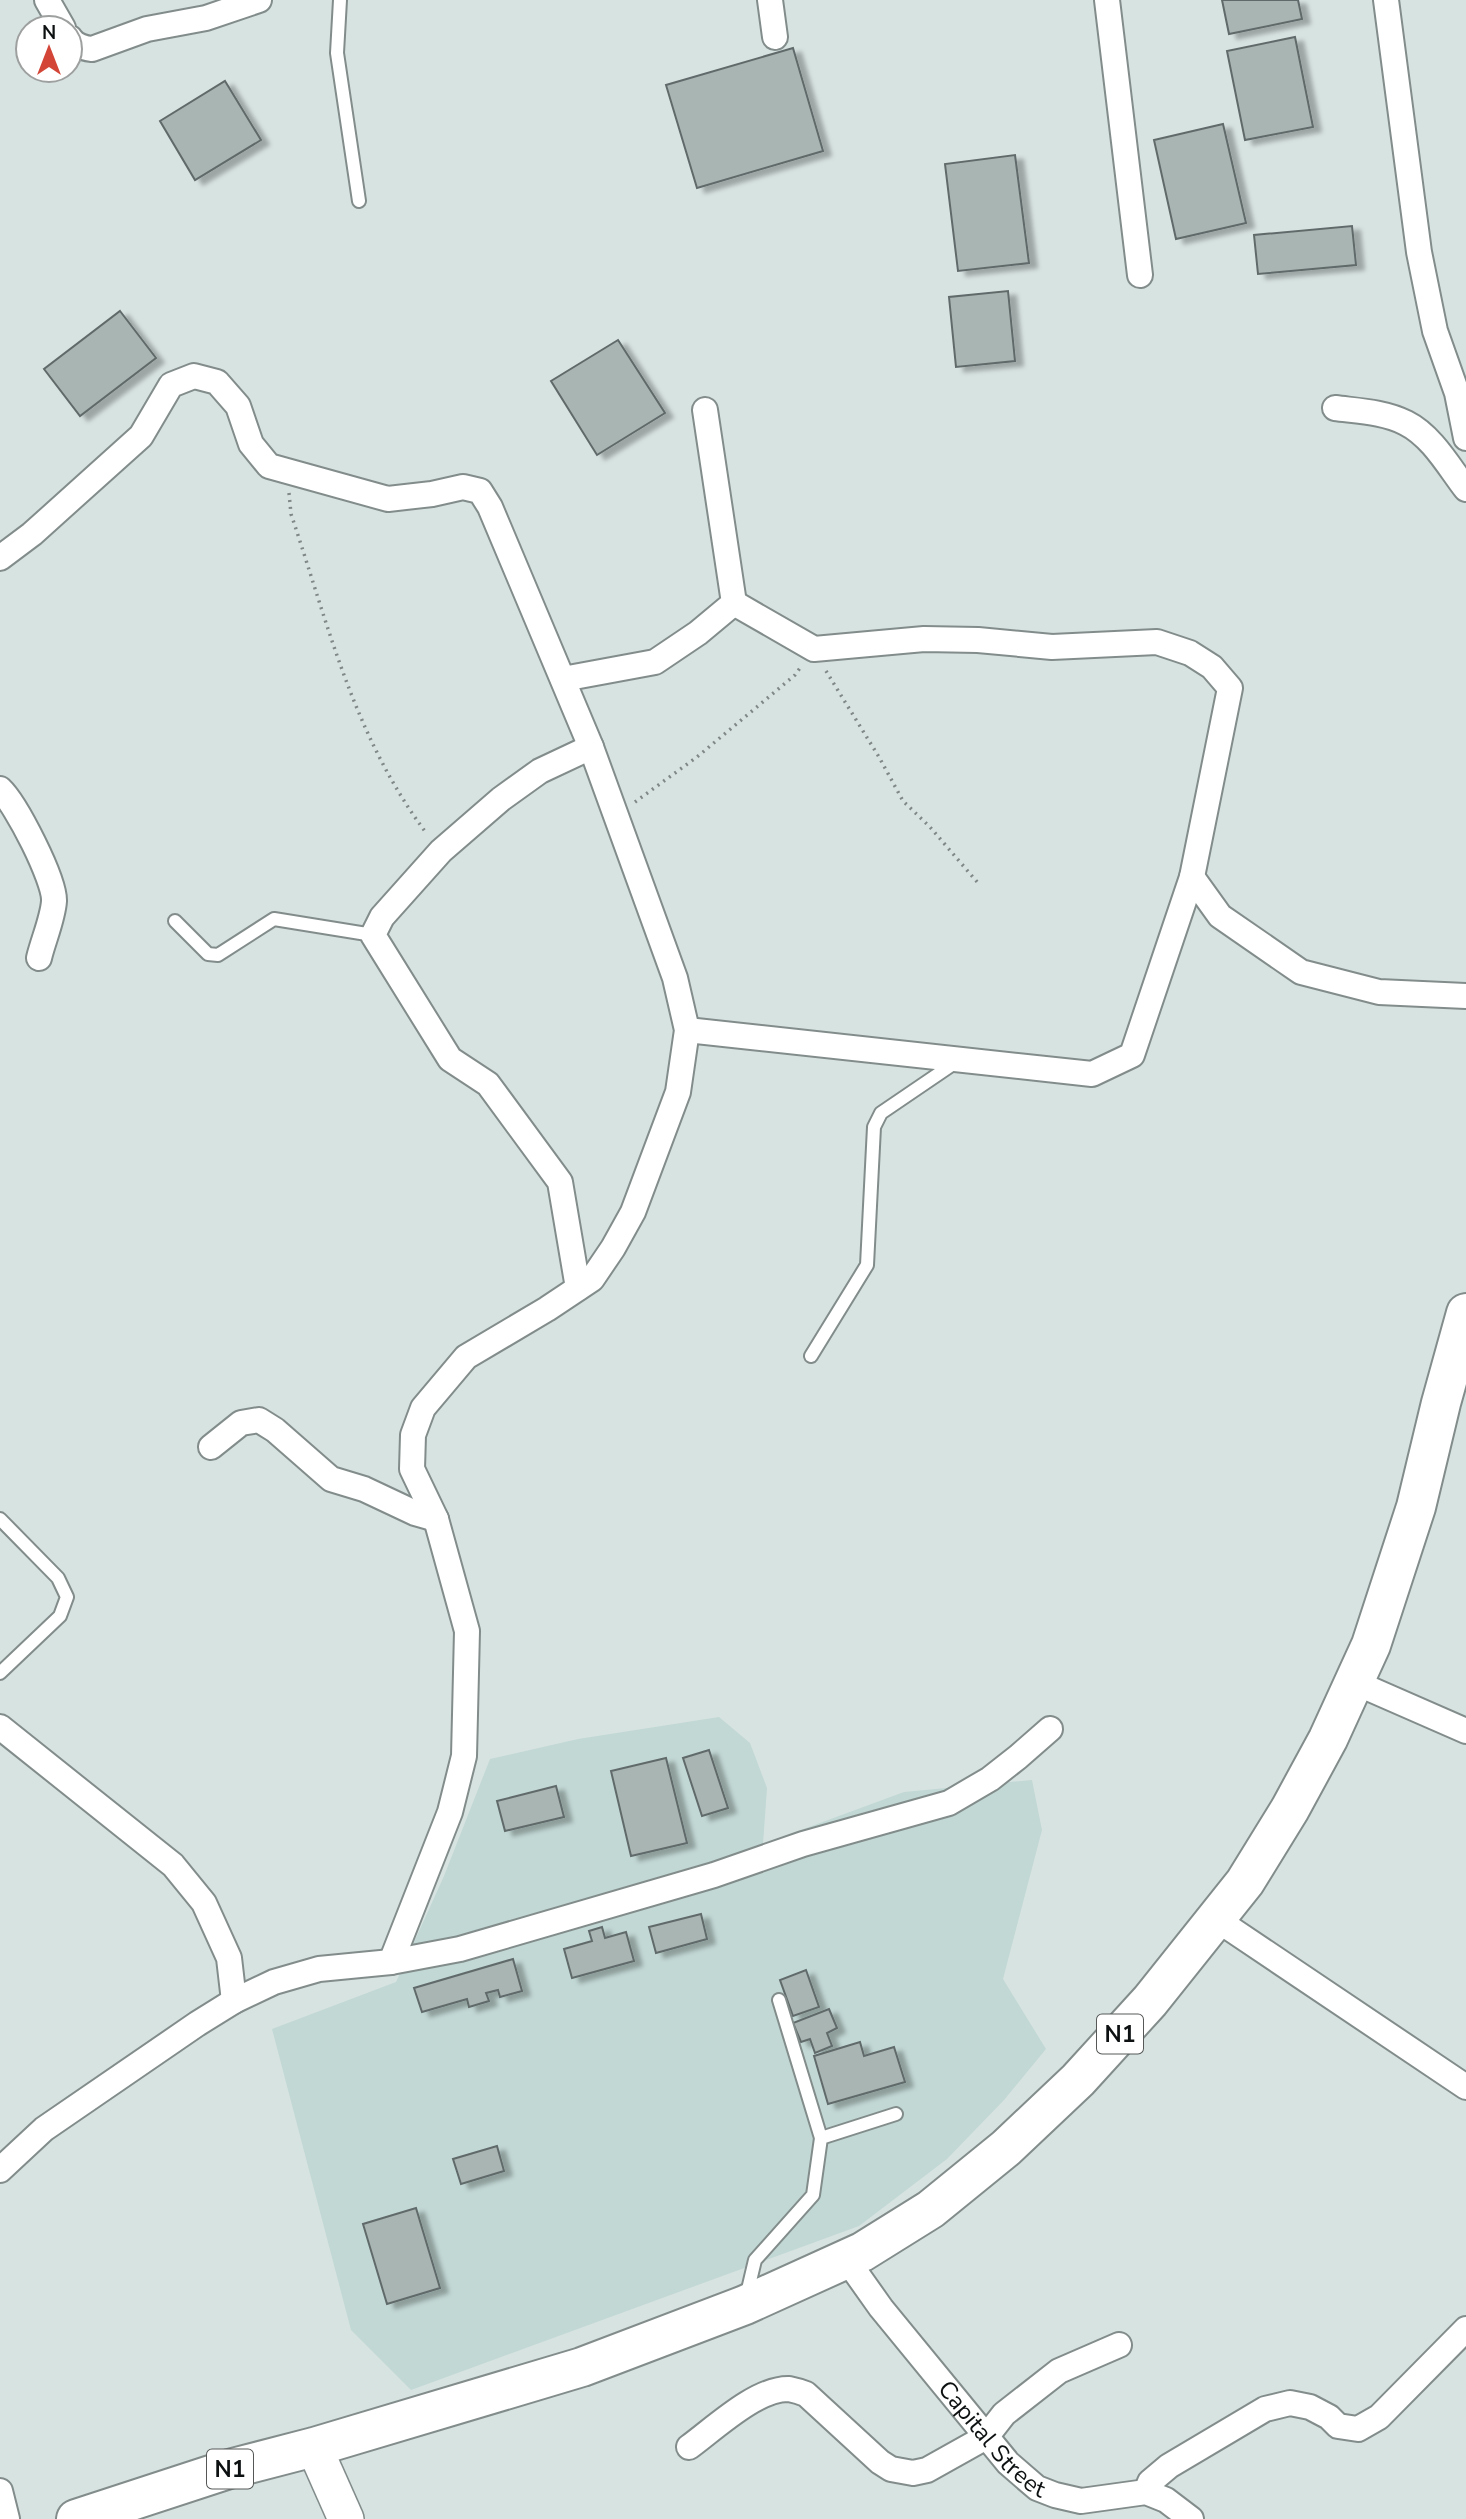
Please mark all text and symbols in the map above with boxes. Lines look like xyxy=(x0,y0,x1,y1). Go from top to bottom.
north arrow xyxy=(14,14,84,84)
text: N xyxy=(42,20,56,46)
road number: N1 xyxy=(1097,2014,1143,2054)
street label: Capital Street xyxy=(931,2374,1050,2506)
road number: N1 xyxy=(207,2450,253,2488)

